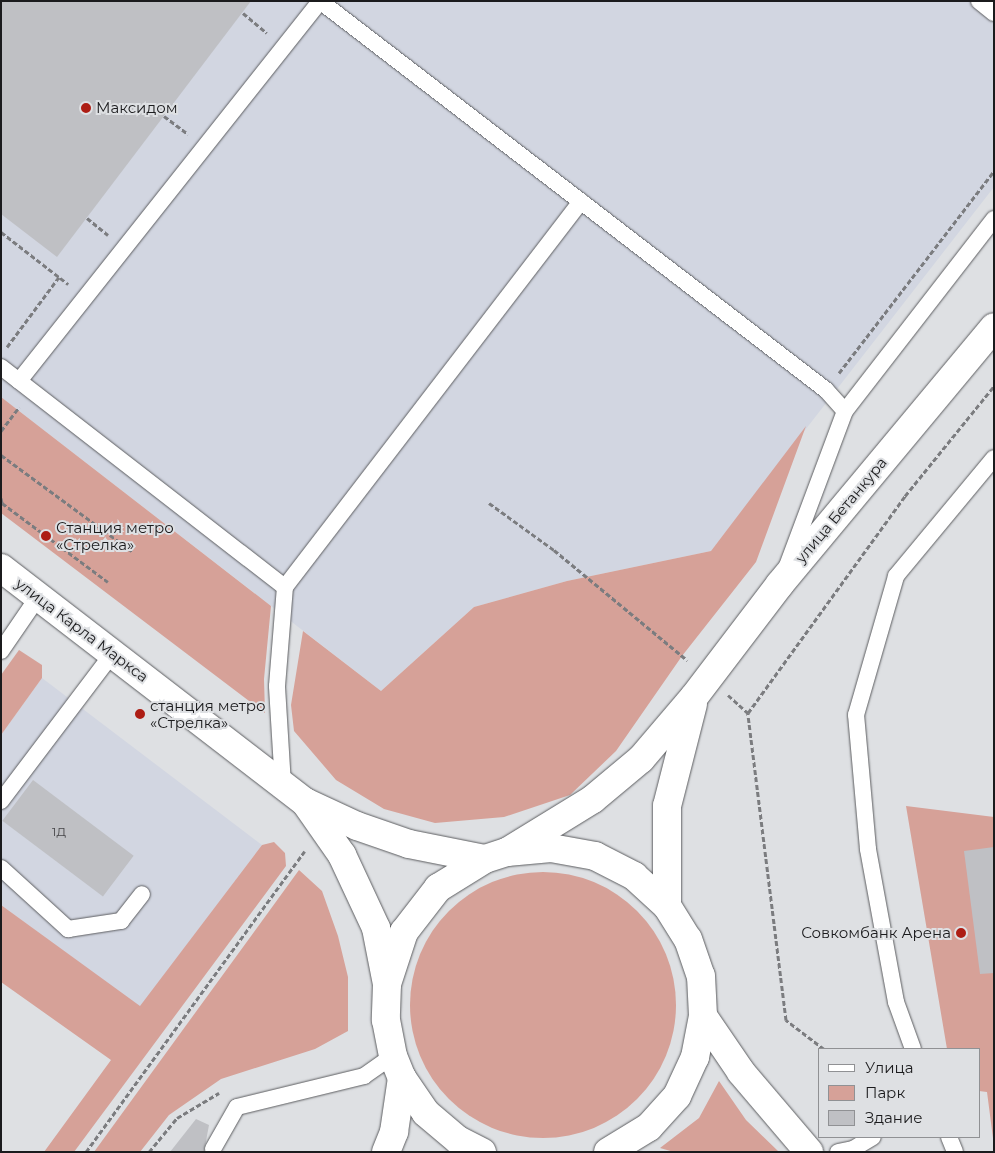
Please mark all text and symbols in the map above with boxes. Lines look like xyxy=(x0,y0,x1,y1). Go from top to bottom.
place label: Максидом xyxy=(96,99,178,117)
marker: Максидом xyxy=(80,102,92,114)
street label: улица Бетанкура xyxy=(792,454,890,566)
place label: Станция метро «Стрелка» xyxy=(56,518,174,553)
marker: Станция метро «Стрелка» xyxy=(40,530,52,542)
street label: улица Карла Маркса xyxy=(12,574,152,686)
place label: станция метро «Стрелка» xyxy=(150,696,266,731)
marker: станция метро «Стрелка» xyxy=(134,708,146,720)
house number: 1Д xyxy=(52,825,66,839)
place label: Совкомбанк Арена xyxy=(801,924,951,942)
marker: Совкомбанк Арена xyxy=(955,927,967,939)
legend xyxy=(818,1048,980,1138)
text: Улица xyxy=(865,1058,913,1077)
text: Парк xyxy=(865,1083,905,1102)
text: Здание xyxy=(865,1108,923,1127)

